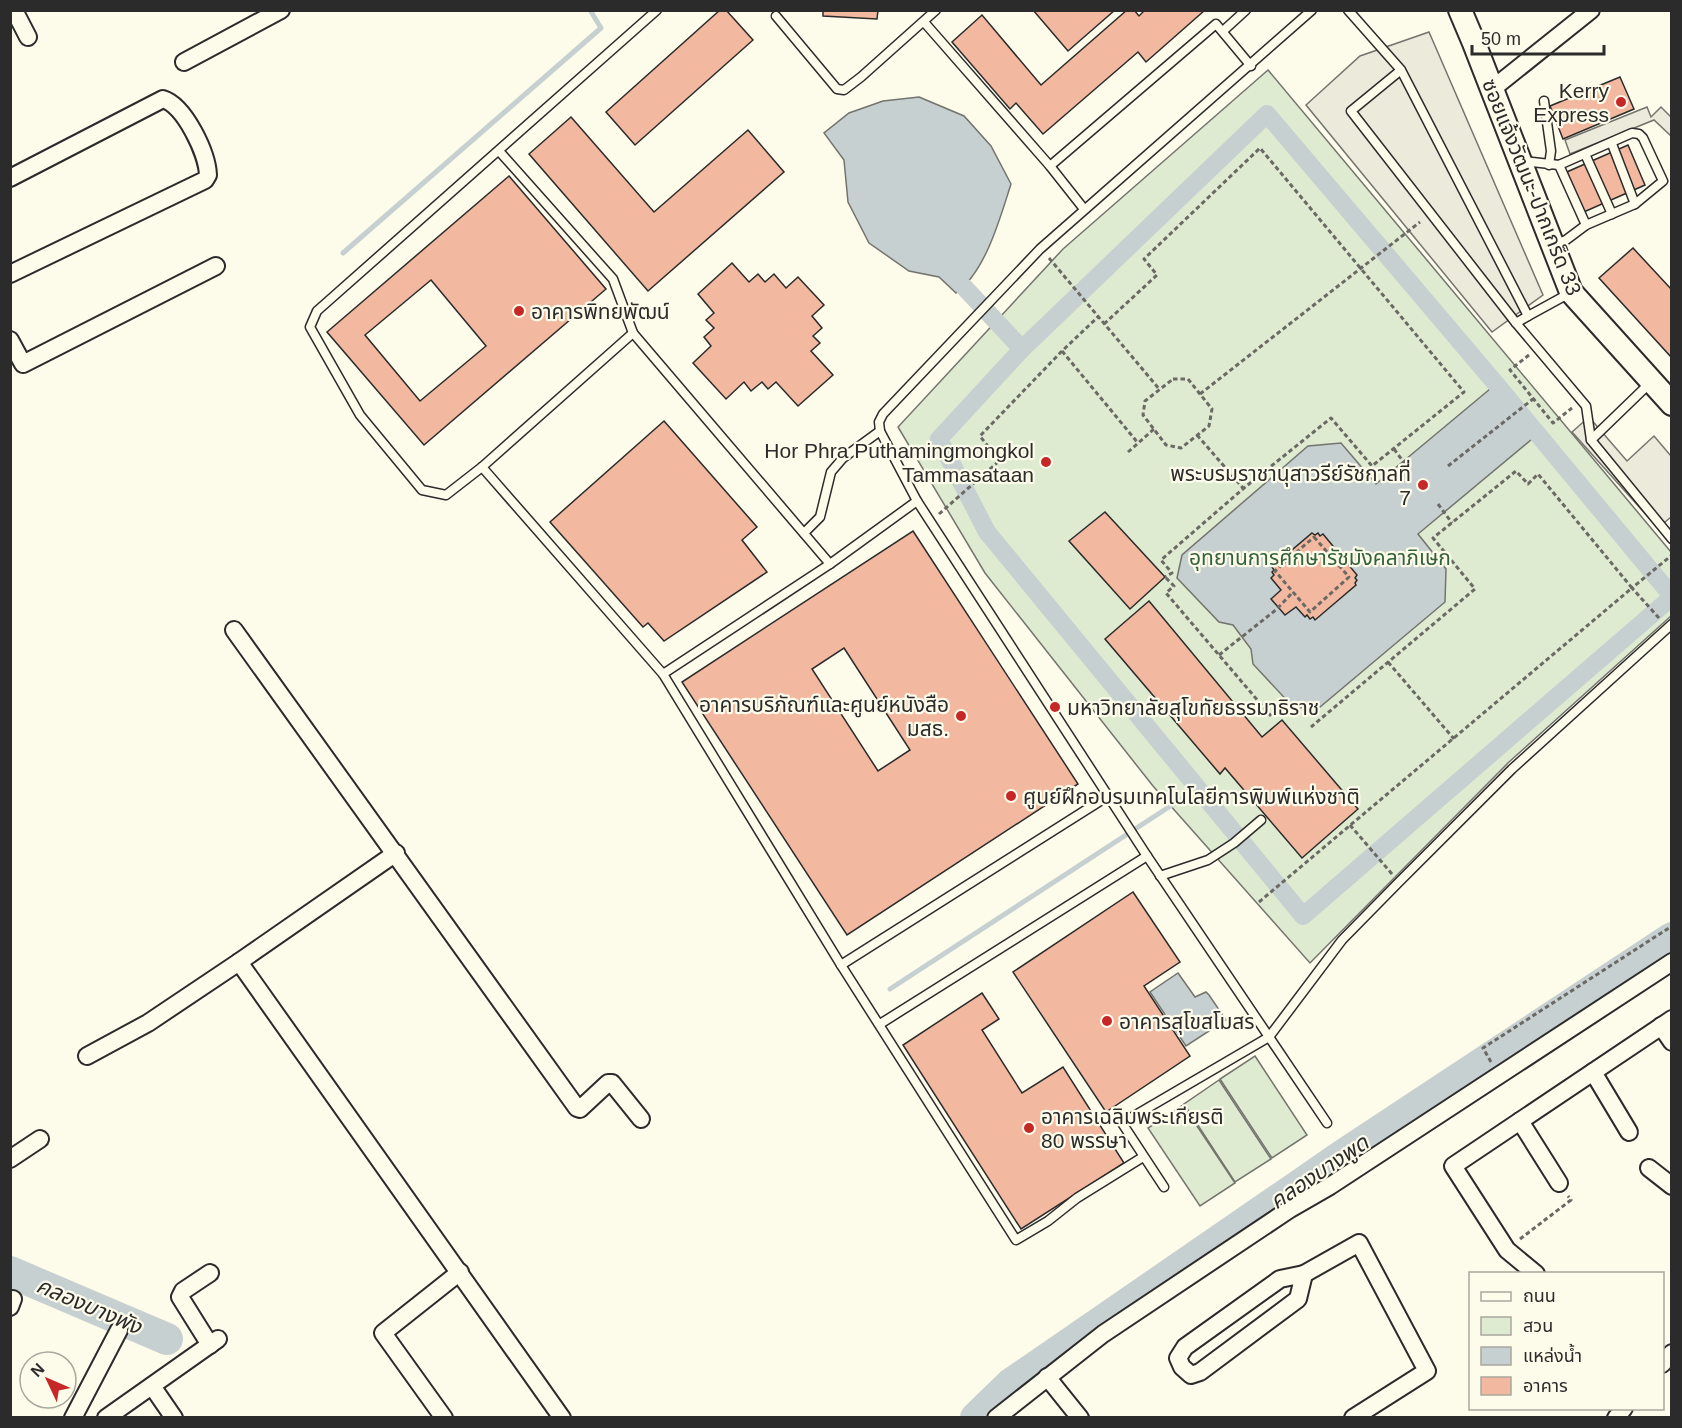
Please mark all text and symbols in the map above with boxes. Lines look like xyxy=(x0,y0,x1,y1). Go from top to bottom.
scale bar xyxy=(1472,18,1604,56)
text: 50 m xyxy=(1481,29,1521,49)
street label: ซอยแจ้งวัฒนะ-ปากเกร็ด 33 xyxy=(1478,75,1587,299)
place label: Kerry Express xyxy=(1533,79,1609,126)
marker: Kerry Express xyxy=(1614,95,1628,109)
place label: อาคารพิทยพัฒน์ xyxy=(531,300,670,323)
marker: อาคารพิทยพัฒน์ xyxy=(512,304,526,318)
place label: Hor Phra Puthamingmongkol Tammasataan xyxy=(764,439,1034,486)
marker: Hor Phra Puthamingmongkol Tammasataan xyxy=(1039,455,1053,469)
place label: พระบรมราชานุสาวรีย์รัชกาลที่ 7 xyxy=(1170,459,1411,509)
marker: พระบรมราชานุสาวรีย์รัชกาลที่ 7 xyxy=(1416,478,1430,492)
park label: อุทยานการศึกษารัชมังคลาภิเษก xyxy=(1189,546,1451,571)
place label: อาคารบริภัณฑ์และศูนย์หนังสือ มสธ. xyxy=(699,693,949,740)
place label: มหาวิทยาลัยสุโขทัยธรรมาธิราช xyxy=(1067,696,1319,721)
marker: มหาวิทยาลัยสุโขทัยธรรมาธิราช xyxy=(1048,700,1062,714)
marker: อาคารบริภัณฑ์และศูนย์หนังสือ มสธ. xyxy=(954,709,968,723)
place label: ศูนย์ฝึกอบรมเทคโนโลยีการพิมพ์แห่งชาติ xyxy=(1023,785,1360,810)
marker: ศูนย์ฝึกอบรมเทคโนโลยีการพิมพ์แห่งชาติ xyxy=(1004,789,1018,803)
place label: อาคารสุโขสโมสร xyxy=(1119,1010,1255,1035)
marker: อาคารสุโขสโมสร xyxy=(1100,1014,1114,1028)
place label: อาคารเฉลิมพระเกียรติ 80 พรรษา xyxy=(1041,1105,1224,1152)
marker: อาคารเฉลิมพระเกียรติ 80 พรรษา xyxy=(1022,1121,1036,1135)
water label: คลองบางพูด xyxy=(1265,1129,1375,1215)
legend xyxy=(1469,1272,1664,1410)
water label: คลองบางพัง xyxy=(33,1273,146,1340)
text: ถนน xyxy=(1523,1286,1556,1306)
text: สวน xyxy=(1523,1316,1553,1336)
text: แหล่งน้ำ xyxy=(1523,1343,1582,1366)
north arrow xyxy=(18,1350,78,1410)
text: N xyxy=(27,1360,48,1380)
text: อาคาร xyxy=(1523,1376,1568,1396)

